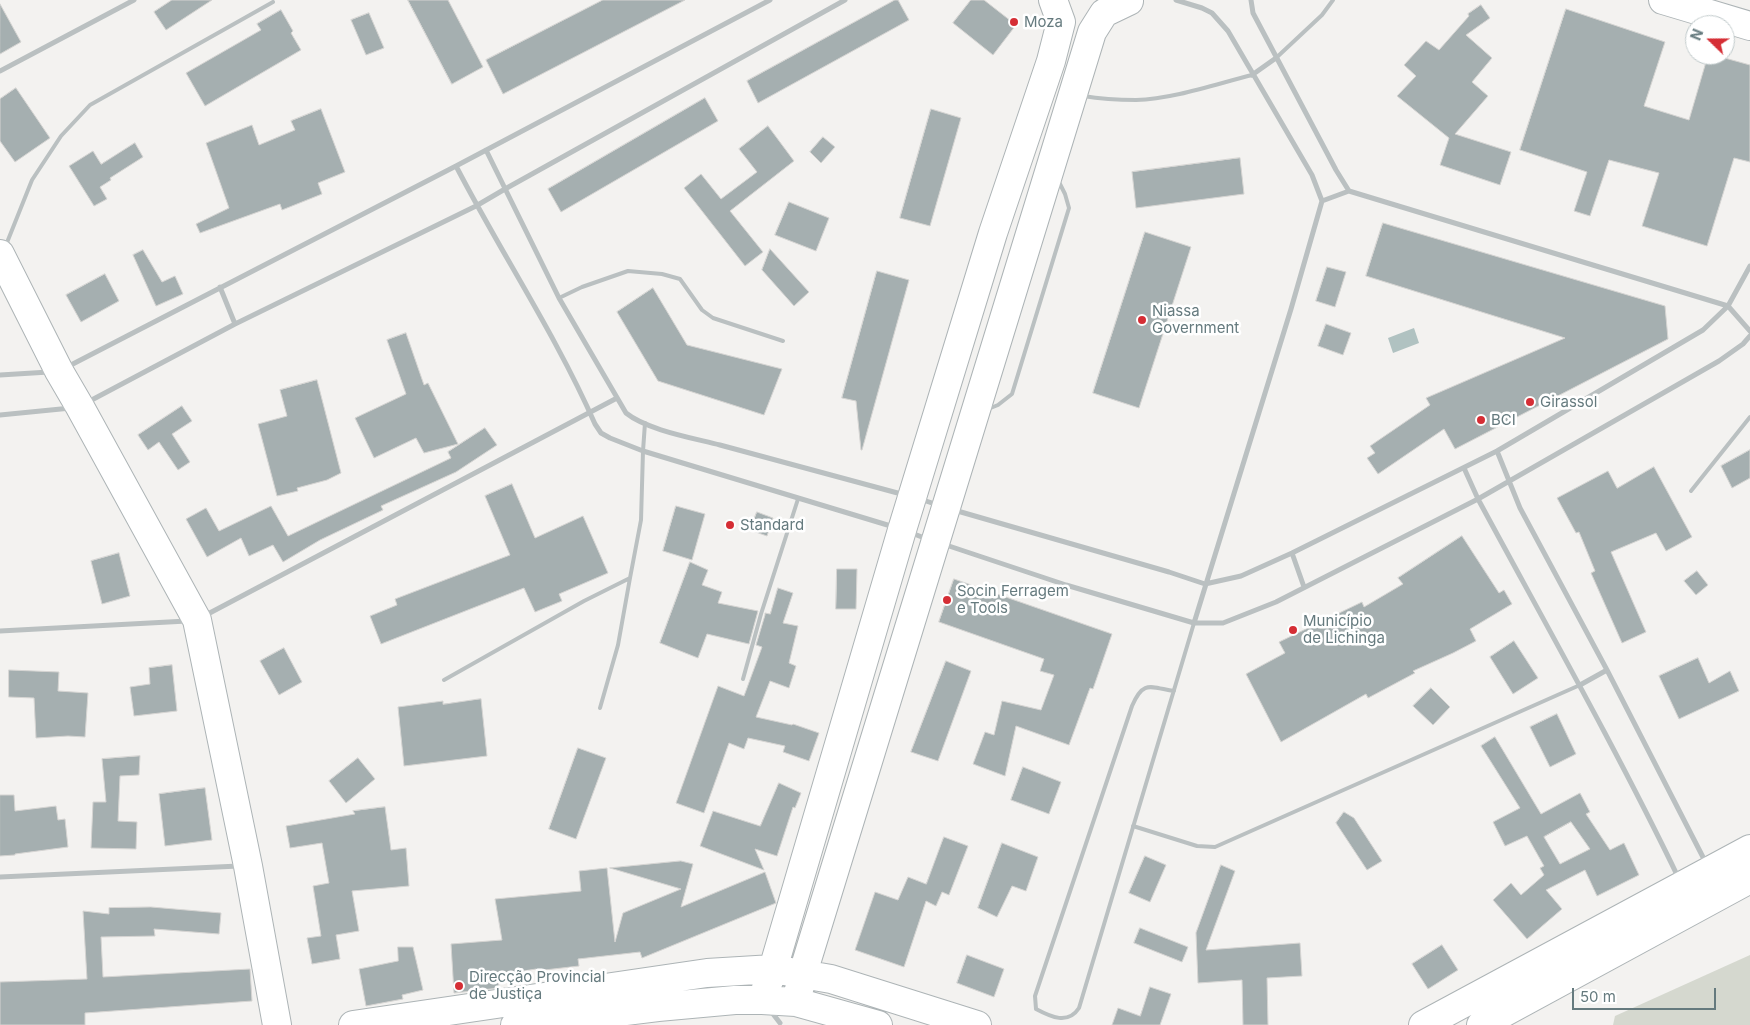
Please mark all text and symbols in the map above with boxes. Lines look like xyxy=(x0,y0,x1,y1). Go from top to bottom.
place label: Moza xyxy=(1024,13,1063,31)
north arrow xyxy=(1685,15,1735,65)
marker: Moza xyxy=(1008,16,1020,28)
text: N xyxy=(1687,26,1706,43)
place label: Niassa Government xyxy=(1152,302,1239,337)
marker: Niassa Government xyxy=(1136,314,1148,326)
place label: Girassol xyxy=(1540,393,1597,411)
marker: Girassol xyxy=(1524,396,1536,408)
place label: BCI xyxy=(1491,411,1516,429)
marker: BCI xyxy=(1475,414,1487,426)
place label: Standard xyxy=(740,516,804,534)
marker: Standard xyxy=(724,519,736,531)
place label: Socin Ferragem e Tools xyxy=(957,582,1069,617)
marker: Socin Ferragem e Tools xyxy=(941,594,953,606)
place label: Município de Lichinga xyxy=(1303,612,1385,647)
marker: Município de Lichinga xyxy=(1287,624,1299,636)
place label: Direcção Provincial de Justiça xyxy=(469,968,605,1003)
scale bar xyxy=(1575,978,1719,1010)
marker: Direcção Provincial de Justiça xyxy=(453,980,465,992)
text: 50 m xyxy=(1580,987,1616,1006)

